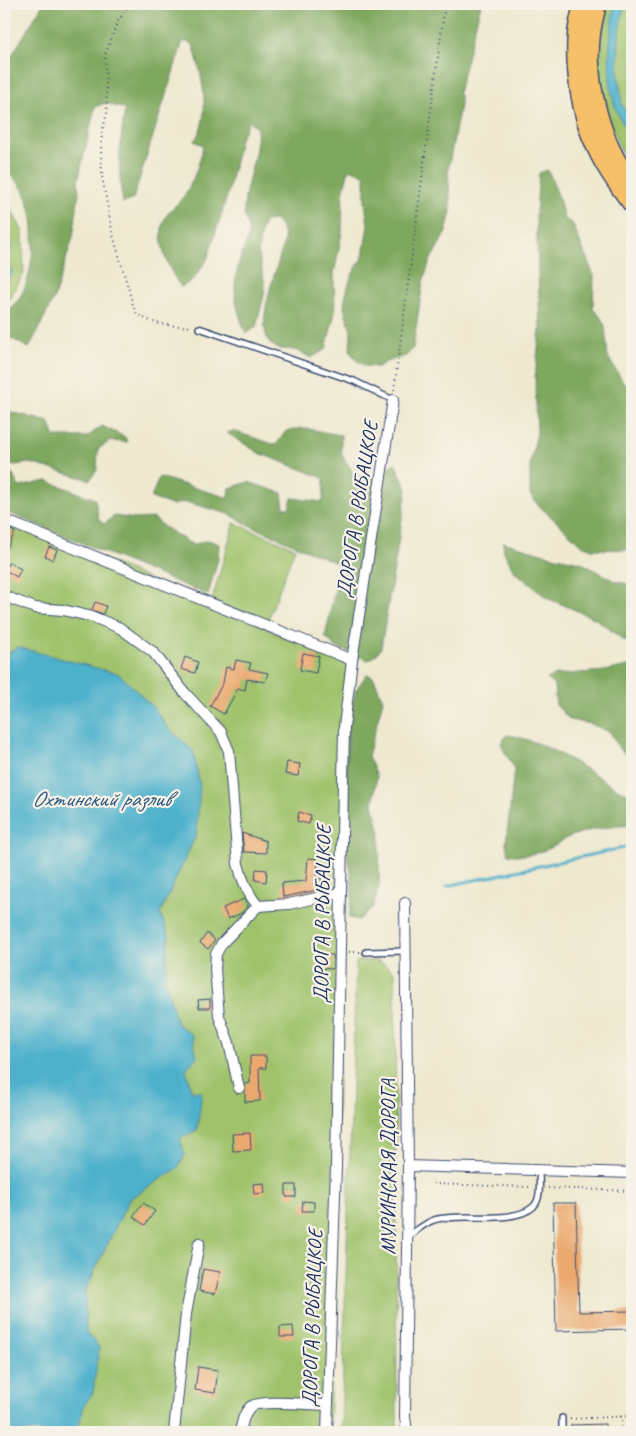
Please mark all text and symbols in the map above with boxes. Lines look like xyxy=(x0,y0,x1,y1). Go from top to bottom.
street label: ДОРОГА В РЫБАЦКОЕ xyxy=(330,416,384,599)
water label: Охтинский разлив xyxy=(32,785,178,813)
street label: ДОРОГА В РЫБАЦКОЕ xyxy=(307,822,337,1003)
street label: МУРИНСКАЯ ДОРОГА xyxy=(375,1078,401,1255)
street label: ДОРОГА В РЫБАЦКОЕ xyxy=(296,1226,328,1408)

